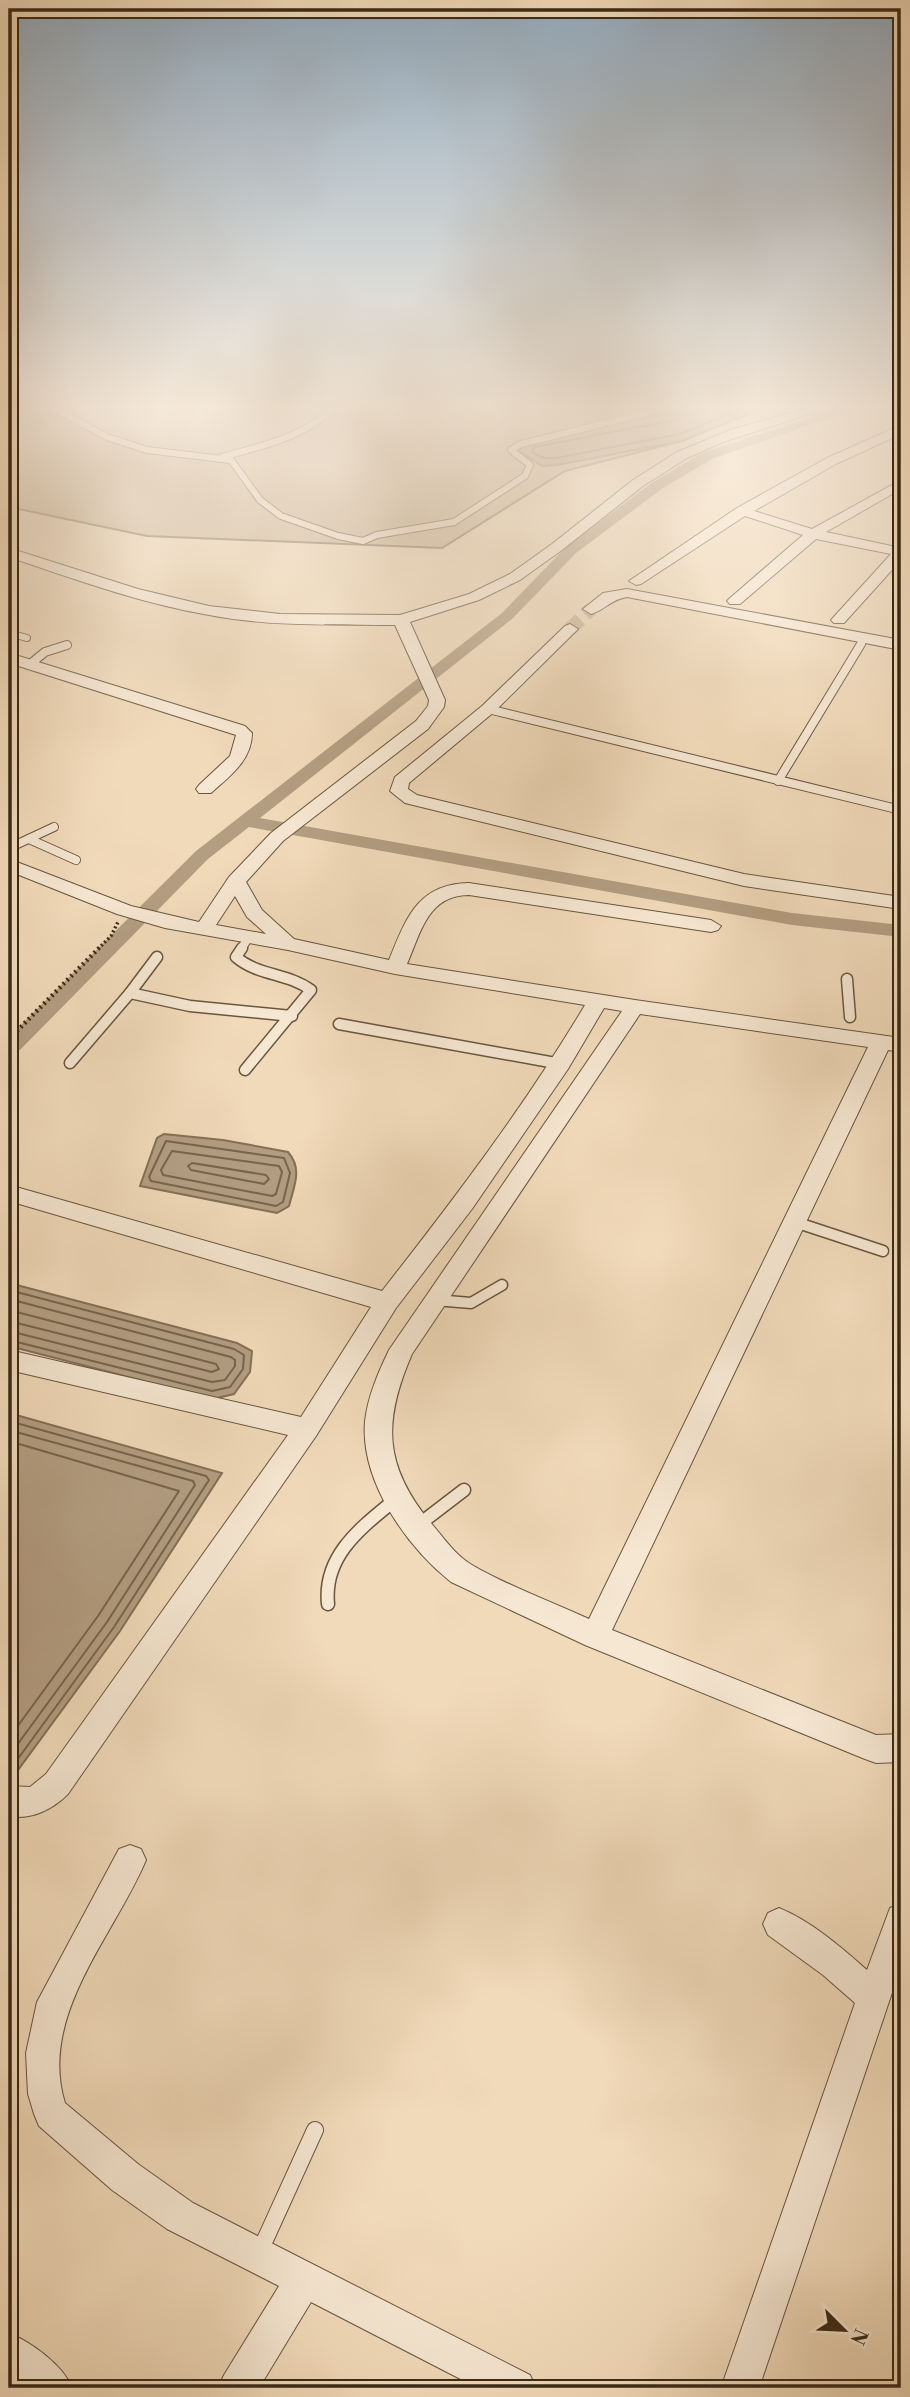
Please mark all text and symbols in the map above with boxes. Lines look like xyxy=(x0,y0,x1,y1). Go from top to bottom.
north arrow xyxy=(808,2296,878,2366)
text: N xyxy=(845,2325,873,2348)

